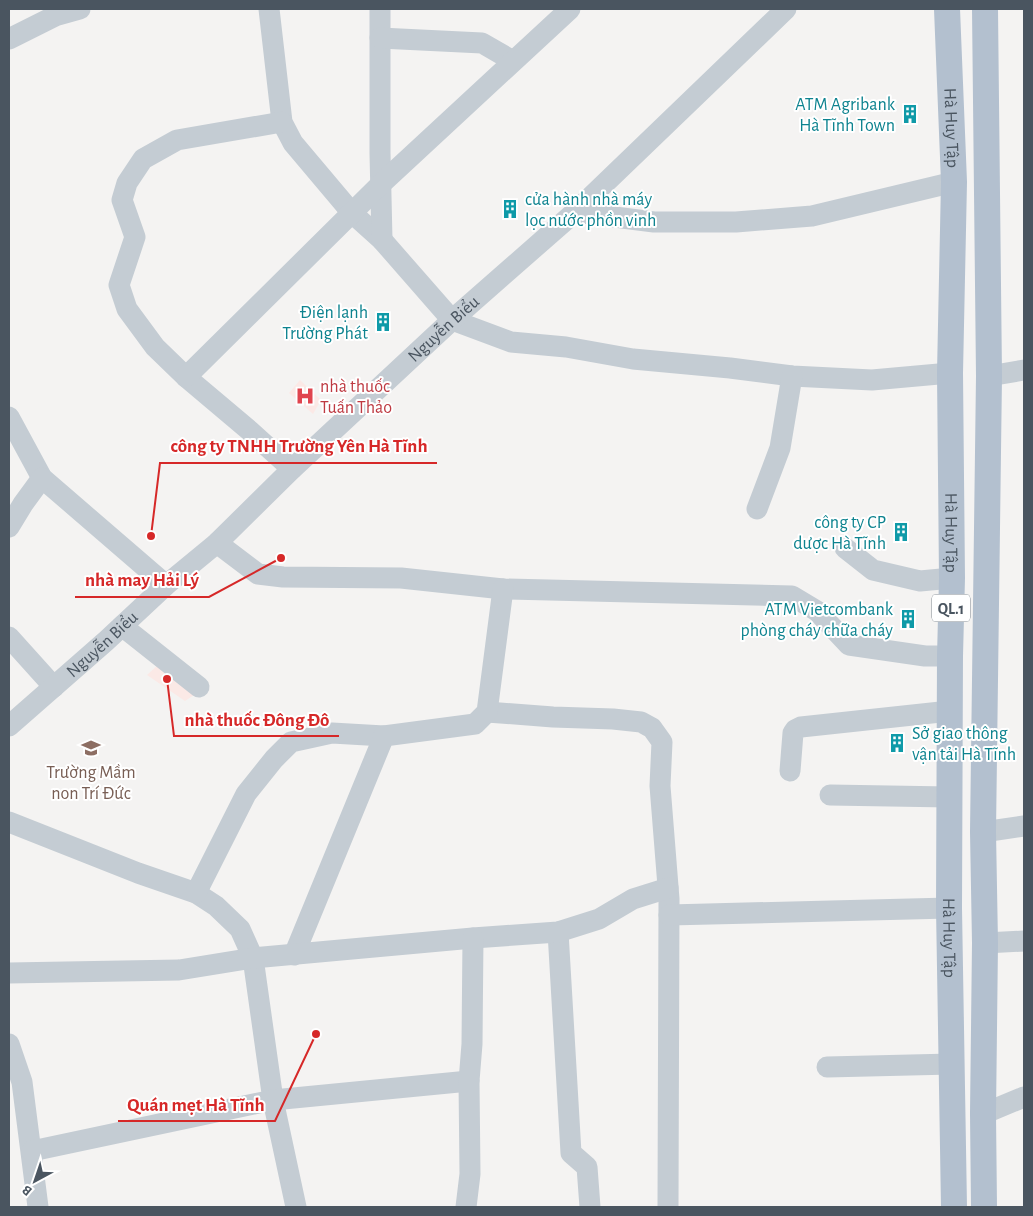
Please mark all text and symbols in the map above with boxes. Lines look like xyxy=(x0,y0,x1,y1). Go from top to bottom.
street label: Hà Huy Tập xyxy=(940,88,961,168)
place label: ATM Agribank Hà Tĩnh Town xyxy=(795,96,896,135)
building icon: ATM Agribank Hà Tĩnh Town xyxy=(899,103,921,125)
place label: cửa hành nhà máy lọc nước phồn vinh xyxy=(525,191,656,230)
building icon: cửa hành nhà máy lọc nước phồn vinh xyxy=(499,198,521,220)
street label: Nguyễn Biểu xyxy=(405,293,483,366)
place label: Điện lạnh Trường Phát xyxy=(282,304,368,343)
building icon: Điện lạnh Trường Phát xyxy=(372,311,394,333)
place label: nhà thuốc Tuấn Thảo xyxy=(320,377,392,417)
hospital icon: nhà thuốc Tuấn Thảo xyxy=(294,385,316,407)
callout: công ty TNHH Trường Yên Hà Tĩnh xyxy=(160,429,437,463)
text: công ty TNHH Trường Yên Hà Tĩnh xyxy=(170,437,428,456)
street label: Hà Huy Tập xyxy=(941,493,960,573)
place label: công ty CP dược Hà Tĩnh xyxy=(793,514,886,553)
building icon: công ty CP dược Hà Tĩnh xyxy=(890,521,912,543)
callout: nhà may Hải Lý xyxy=(75,563,209,597)
text: nhà may Hải Lý xyxy=(85,571,200,590)
road number: QL.1 xyxy=(932,594,970,622)
place label: ATM Vietcombank phòng cháy chữa cháy xyxy=(740,601,894,640)
street label: Nguyễn Biểu xyxy=(63,608,142,681)
building icon: ATM Vietcombank phòng cháy chữa cháy xyxy=(897,608,919,630)
callout: nhà thuốc Đông Đô xyxy=(174,702,339,736)
text: nhà thuốc Đông Đô xyxy=(185,710,330,730)
place label: Sở giao thông vận tải Hà Tĩnh xyxy=(912,725,1016,764)
building icon: Sở giao thông vận tải Hà Tĩnh xyxy=(886,732,908,754)
school or university icon: Trường Mầm non Trí Đức xyxy=(80,737,102,759)
place label: Trường Mầm non Trí Đức xyxy=(46,763,136,803)
street label: Hà Huy Tập xyxy=(939,898,958,978)
callout: Quán mẹt Hà Tĩnh xyxy=(118,1087,275,1121)
text: Quán mẹt Hà Tĩnh xyxy=(127,1096,265,1115)
north arrow xyxy=(10,1156,60,1206)
text: B xyxy=(20,1182,35,1198)

